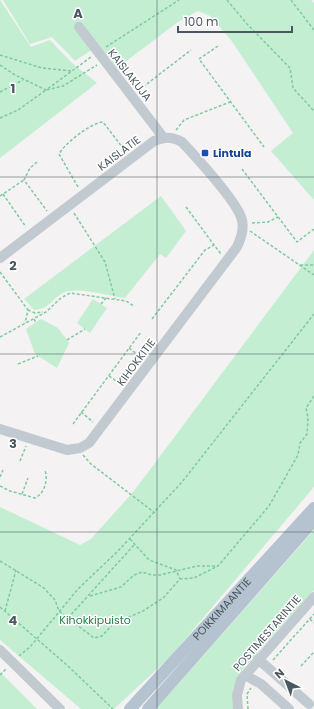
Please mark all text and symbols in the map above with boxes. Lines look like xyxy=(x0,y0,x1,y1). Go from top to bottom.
text: A xyxy=(73,4,83,23)
scale bar xyxy=(178,8,292,34)
text: 100 m xyxy=(184,13,218,30)
street label: KAISLAKUJA xyxy=(104,45,156,105)
text: 1 xyxy=(11,79,15,98)
street label: KAISLATIE xyxy=(94,132,144,174)
place label: Lintula xyxy=(213,145,252,161)
marker: Lintula xyxy=(200,148,210,158)
text: 2 xyxy=(9,256,17,275)
street label: KIHOKKITIE xyxy=(113,335,159,389)
text: 3 xyxy=(9,434,17,453)
street label: POIKKIMAANTIE xyxy=(189,574,255,644)
street label: POSTIMESTARINTIE xyxy=(230,592,304,674)
text: 4 xyxy=(9,611,18,630)
park label: Kihokkipuisto xyxy=(59,612,131,628)
north arrow xyxy=(266,661,306,701)

